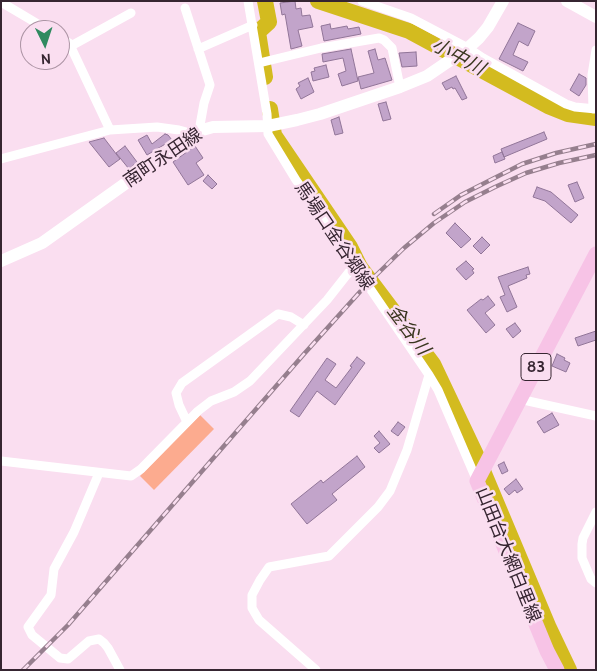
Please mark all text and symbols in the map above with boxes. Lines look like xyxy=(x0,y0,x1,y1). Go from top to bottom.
north arrow xyxy=(20,20,70,70)
water label: 小中川 xyxy=(427,34,489,80)
text: N xyxy=(40,50,52,68)
street label: 南町永田線 xyxy=(120,124,206,192)
street label: 馬場口金谷郷線 xyxy=(290,178,378,294)
water label: 金谷川 xyxy=(382,300,434,360)
road number: 83 xyxy=(521,354,551,381)
street label: 山田台大網白里線 xyxy=(471,484,545,626)

